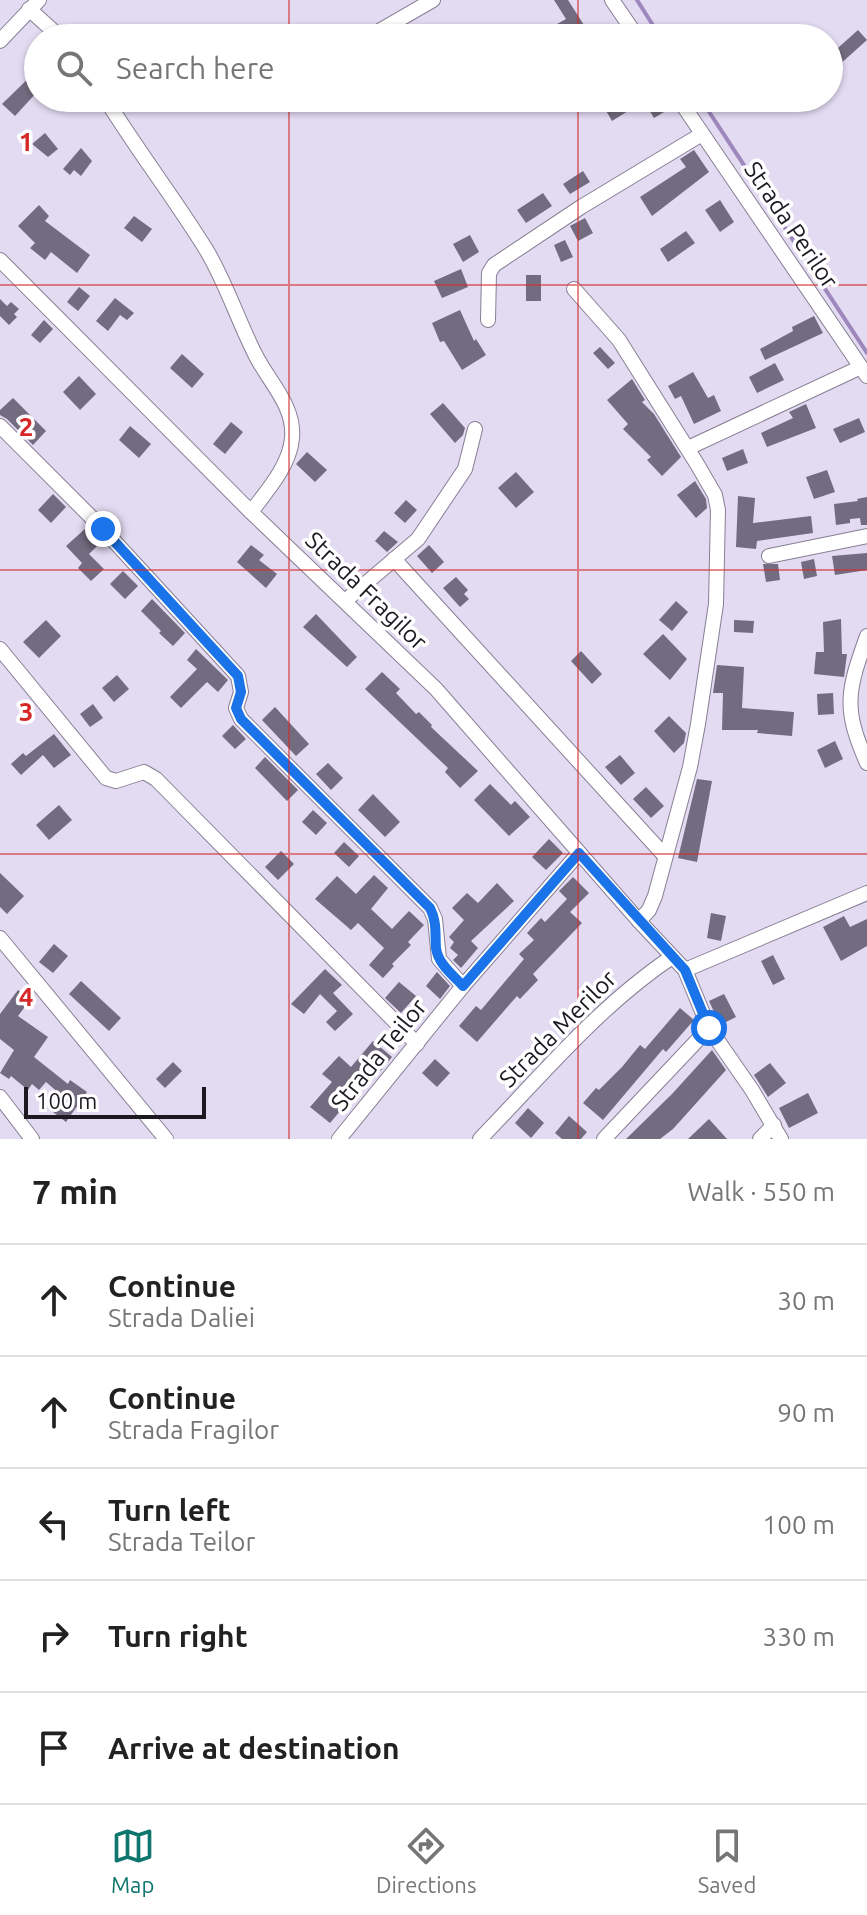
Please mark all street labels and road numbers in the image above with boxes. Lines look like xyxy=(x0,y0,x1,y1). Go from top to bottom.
street label: Strada Perilor xyxy=(739,156,844,293)
street label: Strada Fragilor xyxy=(300,526,433,655)
street label: Strada Merilor xyxy=(494,965,622,1093)
street label: Strada Teilor xyxy=(325,993,432,1116)

